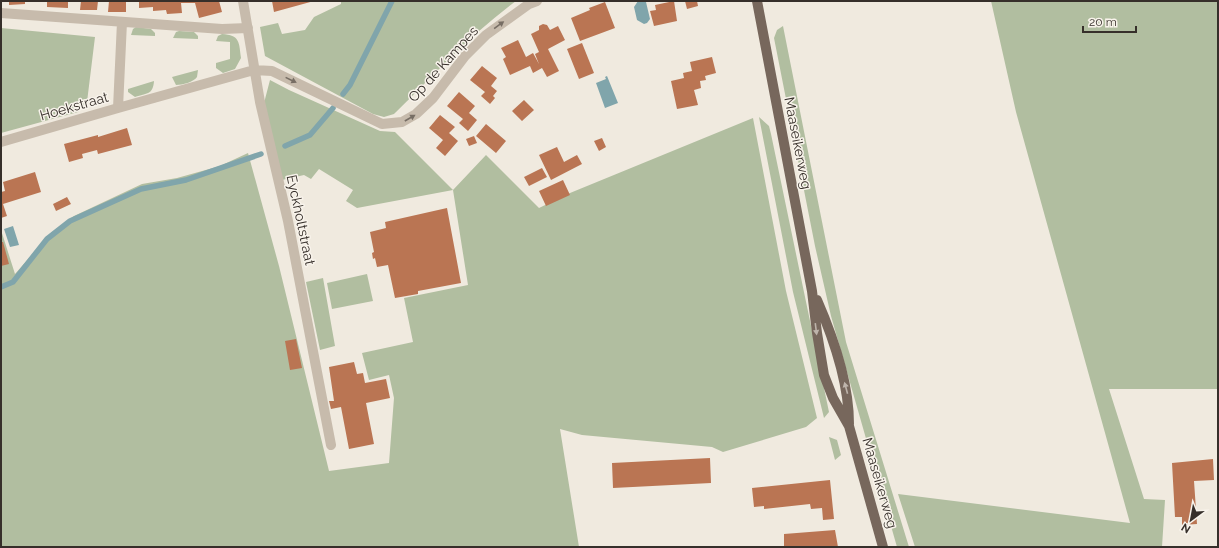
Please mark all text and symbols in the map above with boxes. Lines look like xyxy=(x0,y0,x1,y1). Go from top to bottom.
scale bar xyxy=(1083,8,1136,34)
text: 20 m xyxy=(1089,15,1117,29)
one-way arrow xyxy=(494,21,505,29)
street label: Op de Kampes xyxy=(405,23,481,105)
one-way arrow xyxy=(285,77,297,83)
street label: Hoekstraat xyxy=(38,89,110,123)
street label: Maaseikerweg xyxy=(781,95,815,191)
one-way arrow xyxy=(404,114,416,121)
street label: Eyckholtstraat xyxy=(284,173,318,267)
one-way arrow xyxy=(813,323,820,335)
one-way arrow xyxy=(842,382,848,394)
street label: Maaseikerweg xyxy=(859,436,901,530)
north arrow xyxy=(1171,500,1211,540)
text: N xyxy=(1179,520,1193,536)

